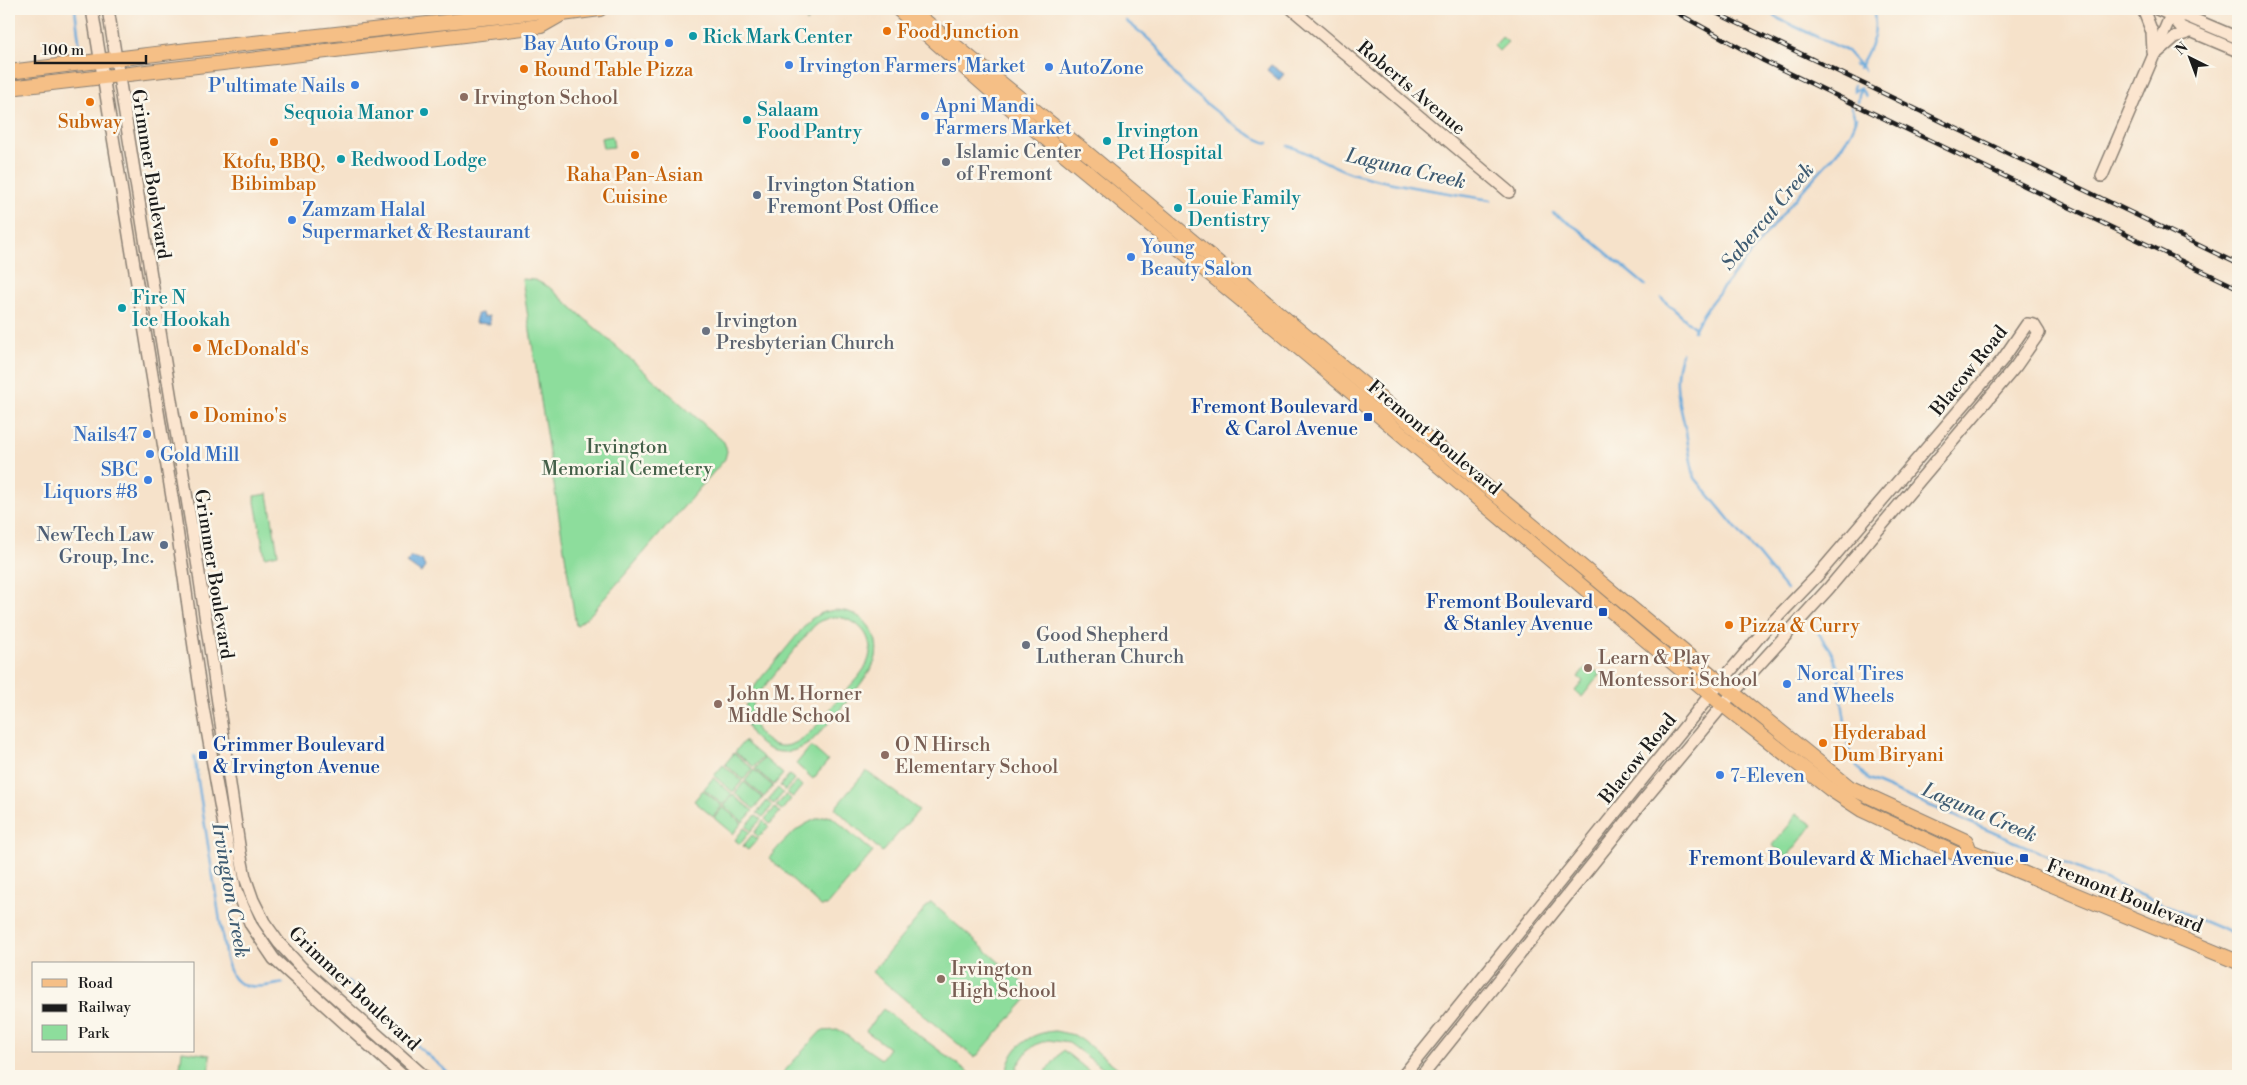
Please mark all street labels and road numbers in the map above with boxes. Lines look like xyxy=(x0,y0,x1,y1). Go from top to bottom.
street label: Roberts Avenue xyxy=(1352,35,1471,140)
street label: Grimmer Boulevard xyxy=(126,87,176,261)
street label: Blacow Road xyxy=(1924,320,2013,422)
street label: Fremont Boulevard xyxy=(1363,375,1506,501)
street label: Grimmer Boulevard xyxy=(189,487,239,661)
street label: Blacow Road xyxy=(1593,708,1682,810)
street label: Fremont Boulevard xyxy=(2043,854,2207,938)
street label: Grimmer Boulevard xyxy=(283,921,425,1056)

